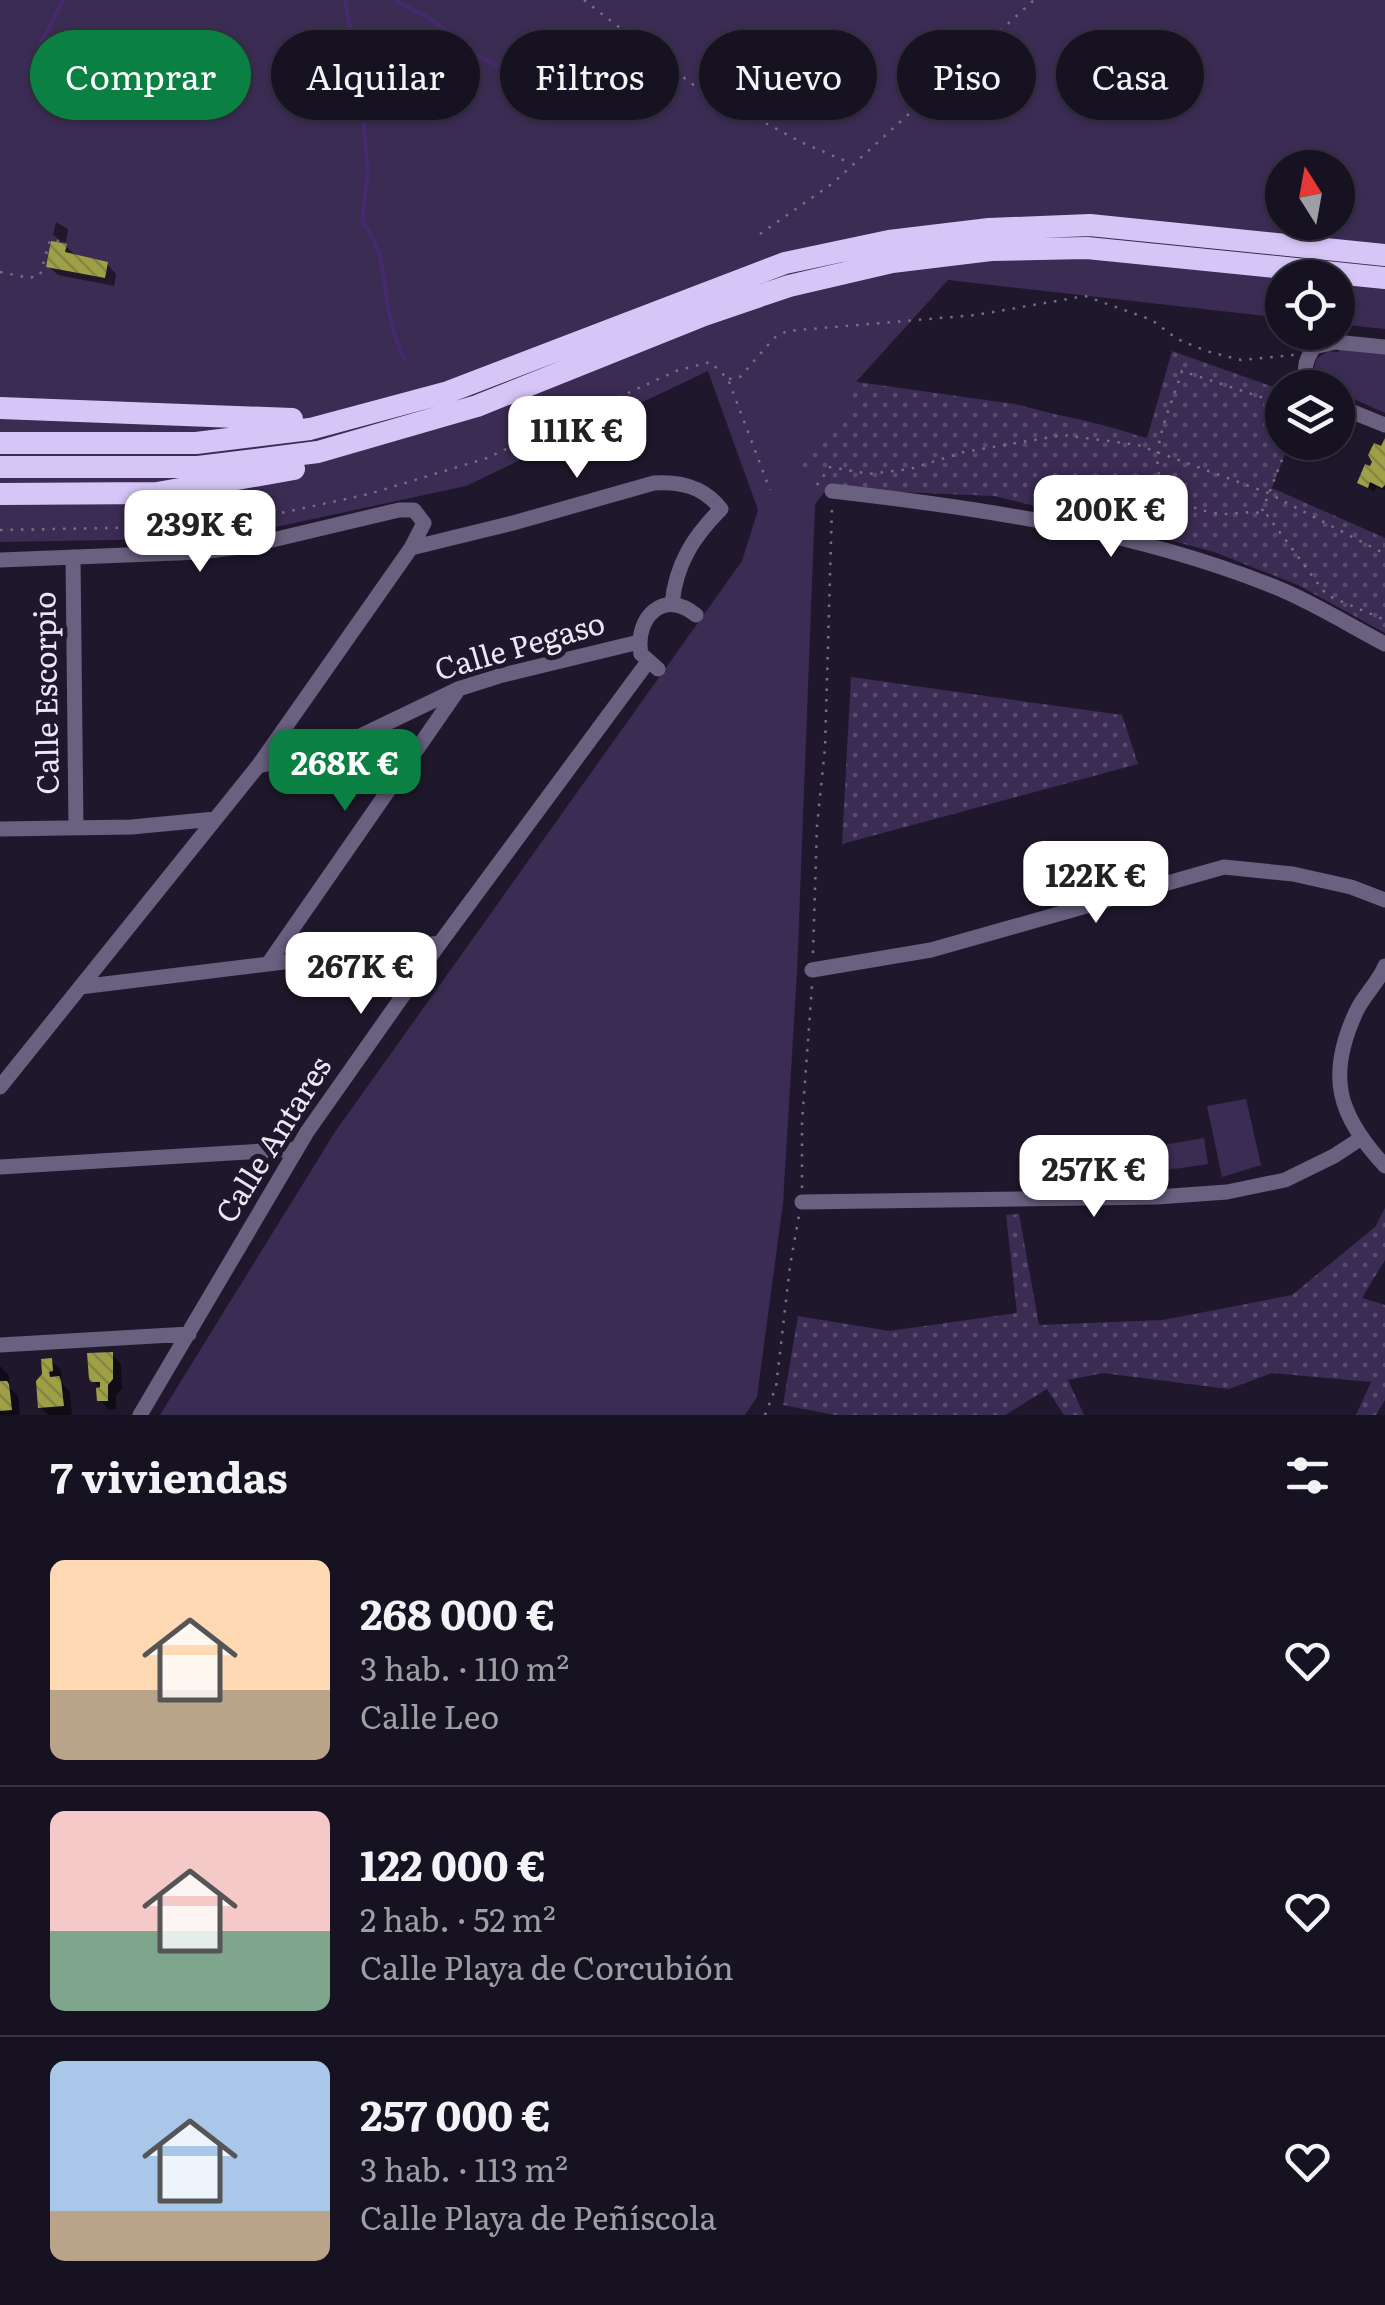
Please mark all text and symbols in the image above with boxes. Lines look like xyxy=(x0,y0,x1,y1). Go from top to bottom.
chip: Comprar xyxy=(30,30,251,120)
chip: Alquilar xyxy=(271,30,480,120)
chip: Filtros xyxy=(500,30,679,120)
chip: Nuevo xyxy=(699,30,877,120)
chip: Piso xyxy=(897,30,1036,120)
chip: Casa xyxy=(1056,30,1204,120)
north arrow xyxy=(1265,150,1355,240)
map controls xyxy=(1265,150,1355,460)
button: locate xyxy=(1265,260,1355,350)
button: layers xyxy=(1265,370,1355,460)
pin: 111K € xyxy=(496,396,658,481)
text: 111K € xyxy=(530,404,624,452)
pin: 200K € xyxy=(1030,475,1192,560)
text: 200K € xyxy=(1056,483,1166,531)
pin: 239K € xyxy=(119,490,281,575)
text: 239K € xyxy=(146,498,254,546)
street label: Calle Escorpio xyxy=(20,591,68,795)
street label: Calle Pegaso xyxy=(429,599,609,689)
pin: 268K € xyxy=(264,729,426,814)
text: 268K € xyxy=(291,737,399,785)
pin: 122K € xyxy=(1015,841,1177,926)
text: 122K € xyxy=(1045,849,1147,897)
pin: 267K € xyxy=(280,932,442,1017)
text: 267K € xyxy=(308,940,414,988)
street label: Calle Antares xyxy=(203,1047,340,1230)
pin: 257K € xyxy=(1013,1135,1175,1220)
text: 257K € xyxy=(1042,1143,1146,1191)
text: 7 viviendas xyxy=(50,1444,288,1506)
icon: filters xyxy=(1280,1448,1335,1503)
text: 268 000 € xyxy=(360,1581,555,1643)
icon: home xyxy=(130,1600,250,1720)
icon: heart xyxy=(1280,1633,1335,1688)
text: 3 hab. · 110 m² xyxy=(360,1643,569,1691)
text: Calle Leo xyxy=(360,1691,499,1739)
text: 122 000 € xyxy=(360,1832,546,1894)
icon: home xyxy=(130,1851,250,1971)
icon: heart xyxy=(1280,1884,1335,1939)
text: 2 hab. · 52 m² xyxy=(360,1894,556,1942)
text: Calle Playa de Corcubión xyxy=(360,1942,734,1990)
text: 257 000 € xyxy=(360,2082,551,2144)
icon: home xyxy=(130,2101,250,2221)
icon: heart xyxy=(1280,2134,1335,2189)
text: 3 hab. · 113 m² xyxy=(360,2144,568,2192)
text: Calle Playa de Peñíscola xyxy=(360,2192,717,2240)

